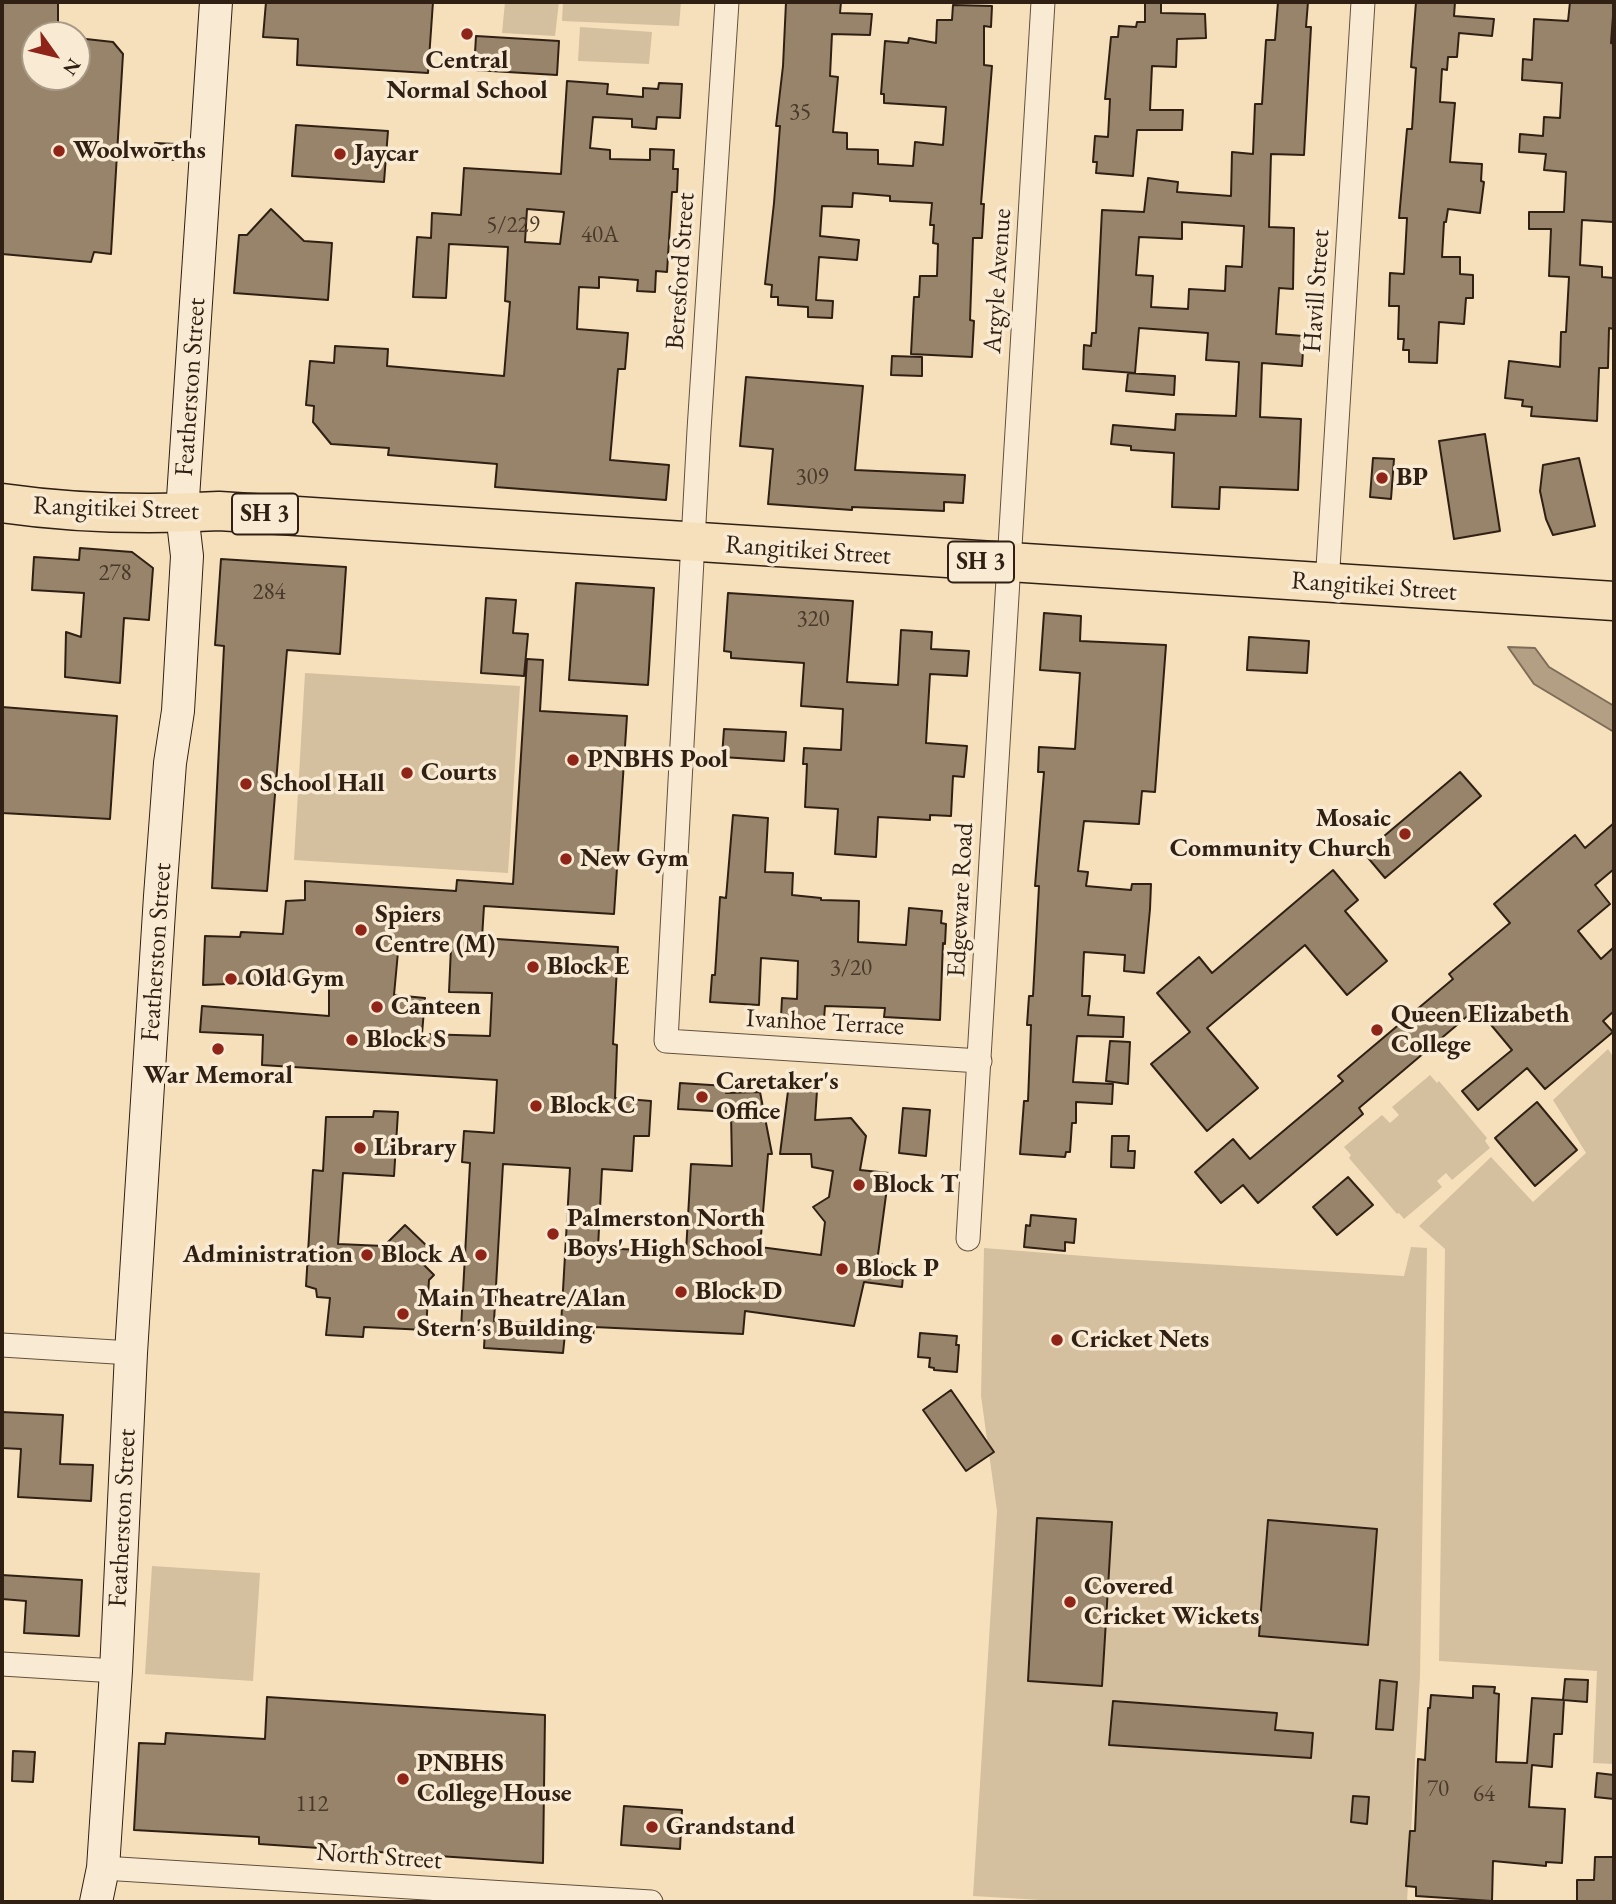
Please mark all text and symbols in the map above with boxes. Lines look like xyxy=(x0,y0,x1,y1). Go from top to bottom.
north arrow xyxy=(21,21,91,91)
marker: Central Normal School xyxy=(459,26,475,42)
place label: Central Normal School xyxy=(386,45,548,106)
text: N xyxy=(58,54,87,80)
house number: 35 xyxy=(789,99,811,127)
place label: Woolworths xyxy=(73,135,206,167)
place label: Jaycar xyxy=(354,138,418,170)
marker: Woolworths xyxy=(51,143,67,159)
marker: Jaycar xyxy=(332,146,348,162)
street label: Beresford Street xyxy=(660,191,702,351)
street label: Argyle Avenue xyxy=(977,207,1019,355)
house number: 5/229 xyxy=(486,212,540,240)
house number: 40A xyxy=(581,222,619,250)
street label: Havill Street xyxy=(1297,228,1337,354)
street label: Featherston Street xyxy=(169,297,213,477)
place label: BP xyxy=(1396,462,1428,494)
house number: 309 xyxy=(795,464,829,492)
marker: BP xyxy=(1374,470,1390,486)
street label: Rangitikei Street xyxy=(33,491,199,527)
road number: SH 3 xyxy=(232,494,298,534)
street label: Rangitikei Street xyxy=(724,530,892,572)
road number: SH 3 xyxy=(948,542,1014,582)
house number: 278 xyxy=(98,560,132,588)
street label: Rangitikei Street xyxy=(1290,566,1458,608)
house number: 284 xyxy=(252,579,286,607)
house number: 320 xyxy=(796,606,830,634)
place label: PNBHS Pool xyxy=(587,744,728,776)
marker: PNBHS Pool xyxy=(565,752,581,768)
place label: Courts xyxy=(421,757,497,789)
marker: Courts xyxy=(399,765,415,781)
place label: School Hall xyxy=(260,768,385,800)
marker: School Hall xyxy=(238,776,254,792)
place label: Mosaic Community Church xyxy=(1170,803,1391,864)
street label: Edgeware Road xyxy=(941,822,981,978)
marker: Mosaic Community Church xyxy=(1397,826,1413,842)
place label: New Gym xyxy=(580,843,689,875)
marker: New Gym xyxy=(558,851,574,867)
street label: Featherston Street xyxy=(135,862,179,1042)
place label: Spiers Centre (M) xyxy=(375,899,495,960)
marker: Spiers Centre (M) xyxy=(353,922,369,938)
place label: Block E xyxy=(547,951,629,983)
house number: 3/20 xyxy=(830,955,872,983)
marker: Block E xyxy=(525,959,541,975)
place label: Old Gym xyxy=(245,963,344,995)
marker: Old Gym xyxy=(223,971,239,987)
place label: Canteen xyxy=(391,991,481,1023)
marker: Canteen xyxy=(369,999,385,1015)
place label: Queen Elizabeth College xyxy=(1391,999,1570,1060)
street label: Ivanhoe Terrace xyxy=(745,1003,905,1043)
marker: Queen Elizabeth College xyxy=(1369,1022,1385,1038)
place label: Block S xyxy=(366,1024,446,1056)
marker: Block S xyxy=(344,1032,360,1048)
marker: War Memoral xyxy=(210,1041,226,1057)
place label: War Memoral xyxy=(143,1060,293,1092)
place label: Caretaker's Office xyxy=(716,1066,839,1128)
marker: Caretaker's Office xyxy=(694,1089,710,1105)
place label: Block C xyxy=(550,1090,636,1122)
marker: Block C xyxy=(528,1098,544,1114)
place label: Library xyxy=(374,1132,456,1164)
marker: Library xyxy=(352,1140,368,1156)
place label: Block T xyxy=(873,1169,958,1201)
marker: Block T xyxy=(851,1177,867,1193)
place label: Palmerston North Boys' High School xyxy=(567,1203,765,1264)
marker: Palmerston North Boys' High School xyxy=(545,1226,561,1242)
place label: Administration xyxy=(183,1239,353,1271)
place label: Block A xyxy=(381,1239,467,1271)
marker: Administration xyxy=(359,1247,375,1263)
marker: Block A xyxy=(473,1247,489,1263)
place label: Block P xyxy=(856,1253,939,1285)
marker: Block P xyxy=(834,1261,850,1277)
place label: Block D xyxy=(695,1276,782,1308)
place label: Main Theatre/Alan Stern's Building xyxy=(417,1283,626,1344)
marker: Block D xyxy=(673,1284,689,1300)
marker: Main Theatre/Alan Stern's Building xyxy=(395,1306,411,1322)
place label: Cricket Nets xyxy=(1071,1324,1209,1356)
marker: Cricket Nets xyxy=(1049,1332,1065,1348)
street label: Featherston Street xyxy=(103,1428,143,1608)
place label: Covered Cricket Wickets xyxy=(1084,1571,1259,1632)
marker: Covered Cricket Wickets xyxy=(1062,1594,1078,1610)
place label: PNBHS College House xyxy=(417,1748,572,1810)
marker: PNBHS College House xyxy=(395,1771,411,1787)
house number: 70 xyxy=(1427,1776,1449,1804)
house number: 64 xyxy=(1473,1781,1495,1809)
house number: 112 xyxy=(295,1791,329,1819)
place label: Grandstand xyxy=(666,1811,795,1843)
marker: Grandstand xyxy=(644,1819,660,1835)
street label: North Street xyxy=(315,1837,443,1877)

